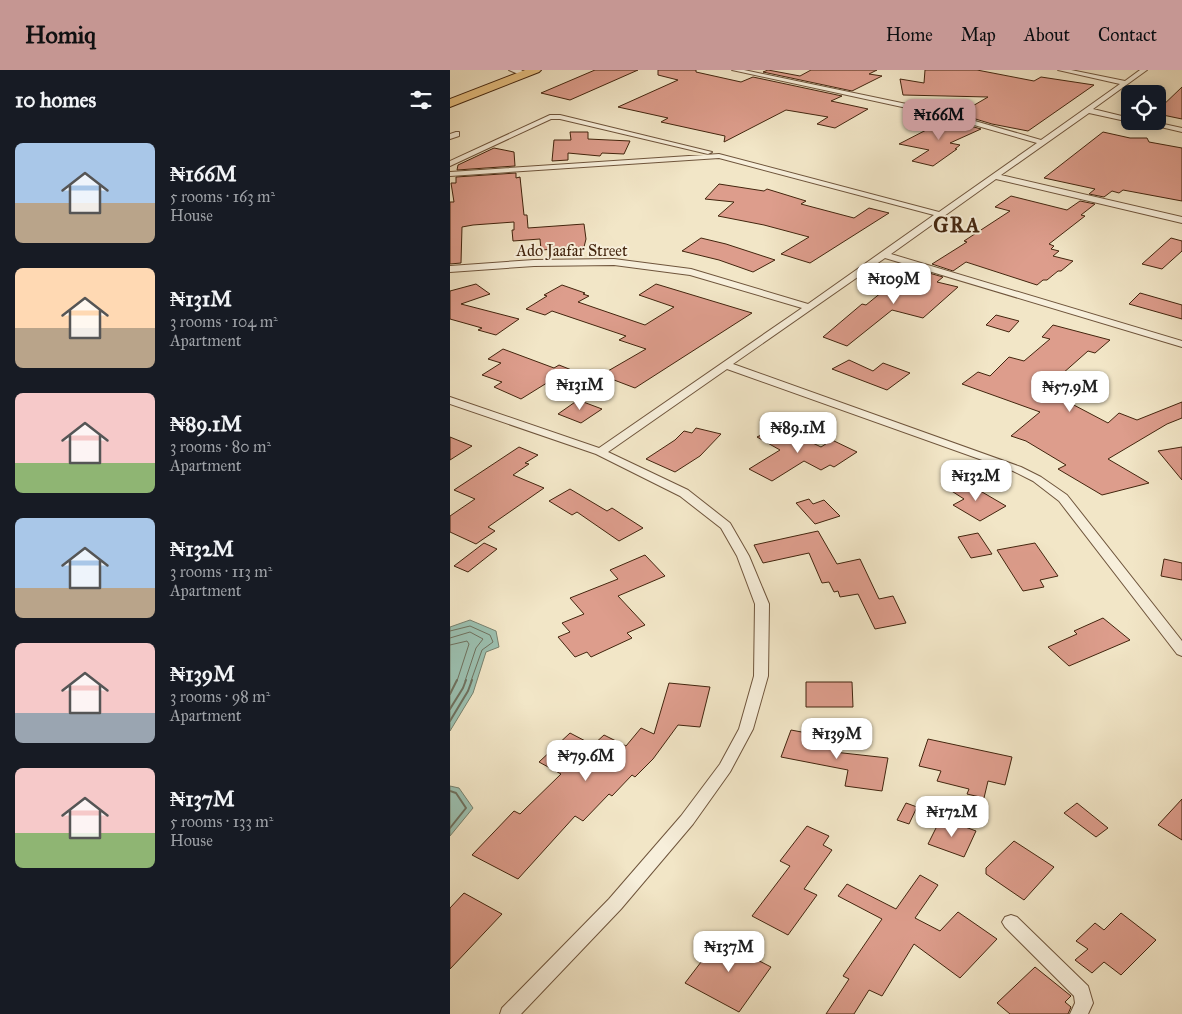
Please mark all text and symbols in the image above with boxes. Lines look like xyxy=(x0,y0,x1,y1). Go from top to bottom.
text: Homiq xyxy=(25,20,96,50)
text: Home xyxy=(886,24,933,46)
text: Map xyxy=(961,24,996,46)
text: About xyxy=(1024,24,1070,46)
text: Contact xyxy=(1098,24,1157,46)
map controls xyxy=(1121,85,1166,130)
button: locate xyxy=(1121,85,1166,130)
icon: filters xyxy=(407,86,435,114)
text: 10 homes xyxy=(15,87,96,113)
pin: ₦166M xyxy=(904,98,974,141)
text: ₦166M xyxy=(914,105,964,124)
text: ₦166M xyxy=(170,161,237,187)
icon: home xyxy=(55,163,115,223)
text: 5 rooms · 163 m² xyxy=(170,187,275,206)
text: House xyxy=(170,206,213,225)
district label: GRA xyxy=(933,212,981,238)
street label: Ado Jaafar Street xyxy=(515,241,628,261)
pin: ₦109M xyxy=(859,262,929,305)
text: ₦109M xyxy=(868,269,920,288)
text: ₦131M xyxy=(170,286,232,312)
icon: home xyxy=(55,288,115,348)
text: 3 rooms · 104 m² xyxy=(170,312,278,331)
text: Apartment xyxy=(170,331,242,350)
pin: ₦131M xyxy=(545,368,615,411)
pin: ₦57.9M xyxy=(1029,370,1111,413)
text: ₦131M xyxy=(556,375,604,394)
text: ₦57.9M xyxy=(1042,377,1098,396)
text: ₦89.1M xyxy=(170,411,242,437)
pin: ₦89.1M xyxy=(757,412,839,454)
icon: home xyxy=(55,413,115,473)
text: ₦89.1M xyxy=(771,418,825,437)
text: 3 rooms · 80 m² xyxy=(170,437,271,456)
text: Apartment xyxy=(170,456,242,475)
pin: ₦132M xyxy=(941,460,1011,502)
text: ₦132M xyxy=(952,466,1000,485)
text: ₦132M xyxy=(170,536,234,562)
icon: home xyxy=(55,538,115,598)
text: 3 rooms · 113 m² xyxy=(170,562,272,581)
text: Apartment xyxy=(170,581,242,600)
text: ₦139M xyxy=(170,661,235,687)
icon: home xyxy=(55,663,115,723)
text: 3 rooms · 98 m² xyxy=(170,687,270,706)
text: Apartment xyxy=(170,706,242,725)
pin: ₦139M xyxy=(802,718,872,760)
text: ₦139M xyxy=(812,724,862,743)
pin: ₦79.6M xyxy=(545,740,627,782)
text: ₦79.6M xyxy=(558,746,614,765)
text: ₦137M xyxy=(170,786,235,812)
icon: home xyxy=(55,788,115,848)
pin: ₦172M xyxy=(917,796,987,838)
text: ₦172M xyxy=(927,802,977,821)
text: 5 rooms · 133 m² xyxy=(170,812,273,831)
text: House xyxy=(170,831,213,850)
pin: ₦137M xyxy=(694,930,764,973)
text: ₦137M xyxy=(704,937,754,956)

